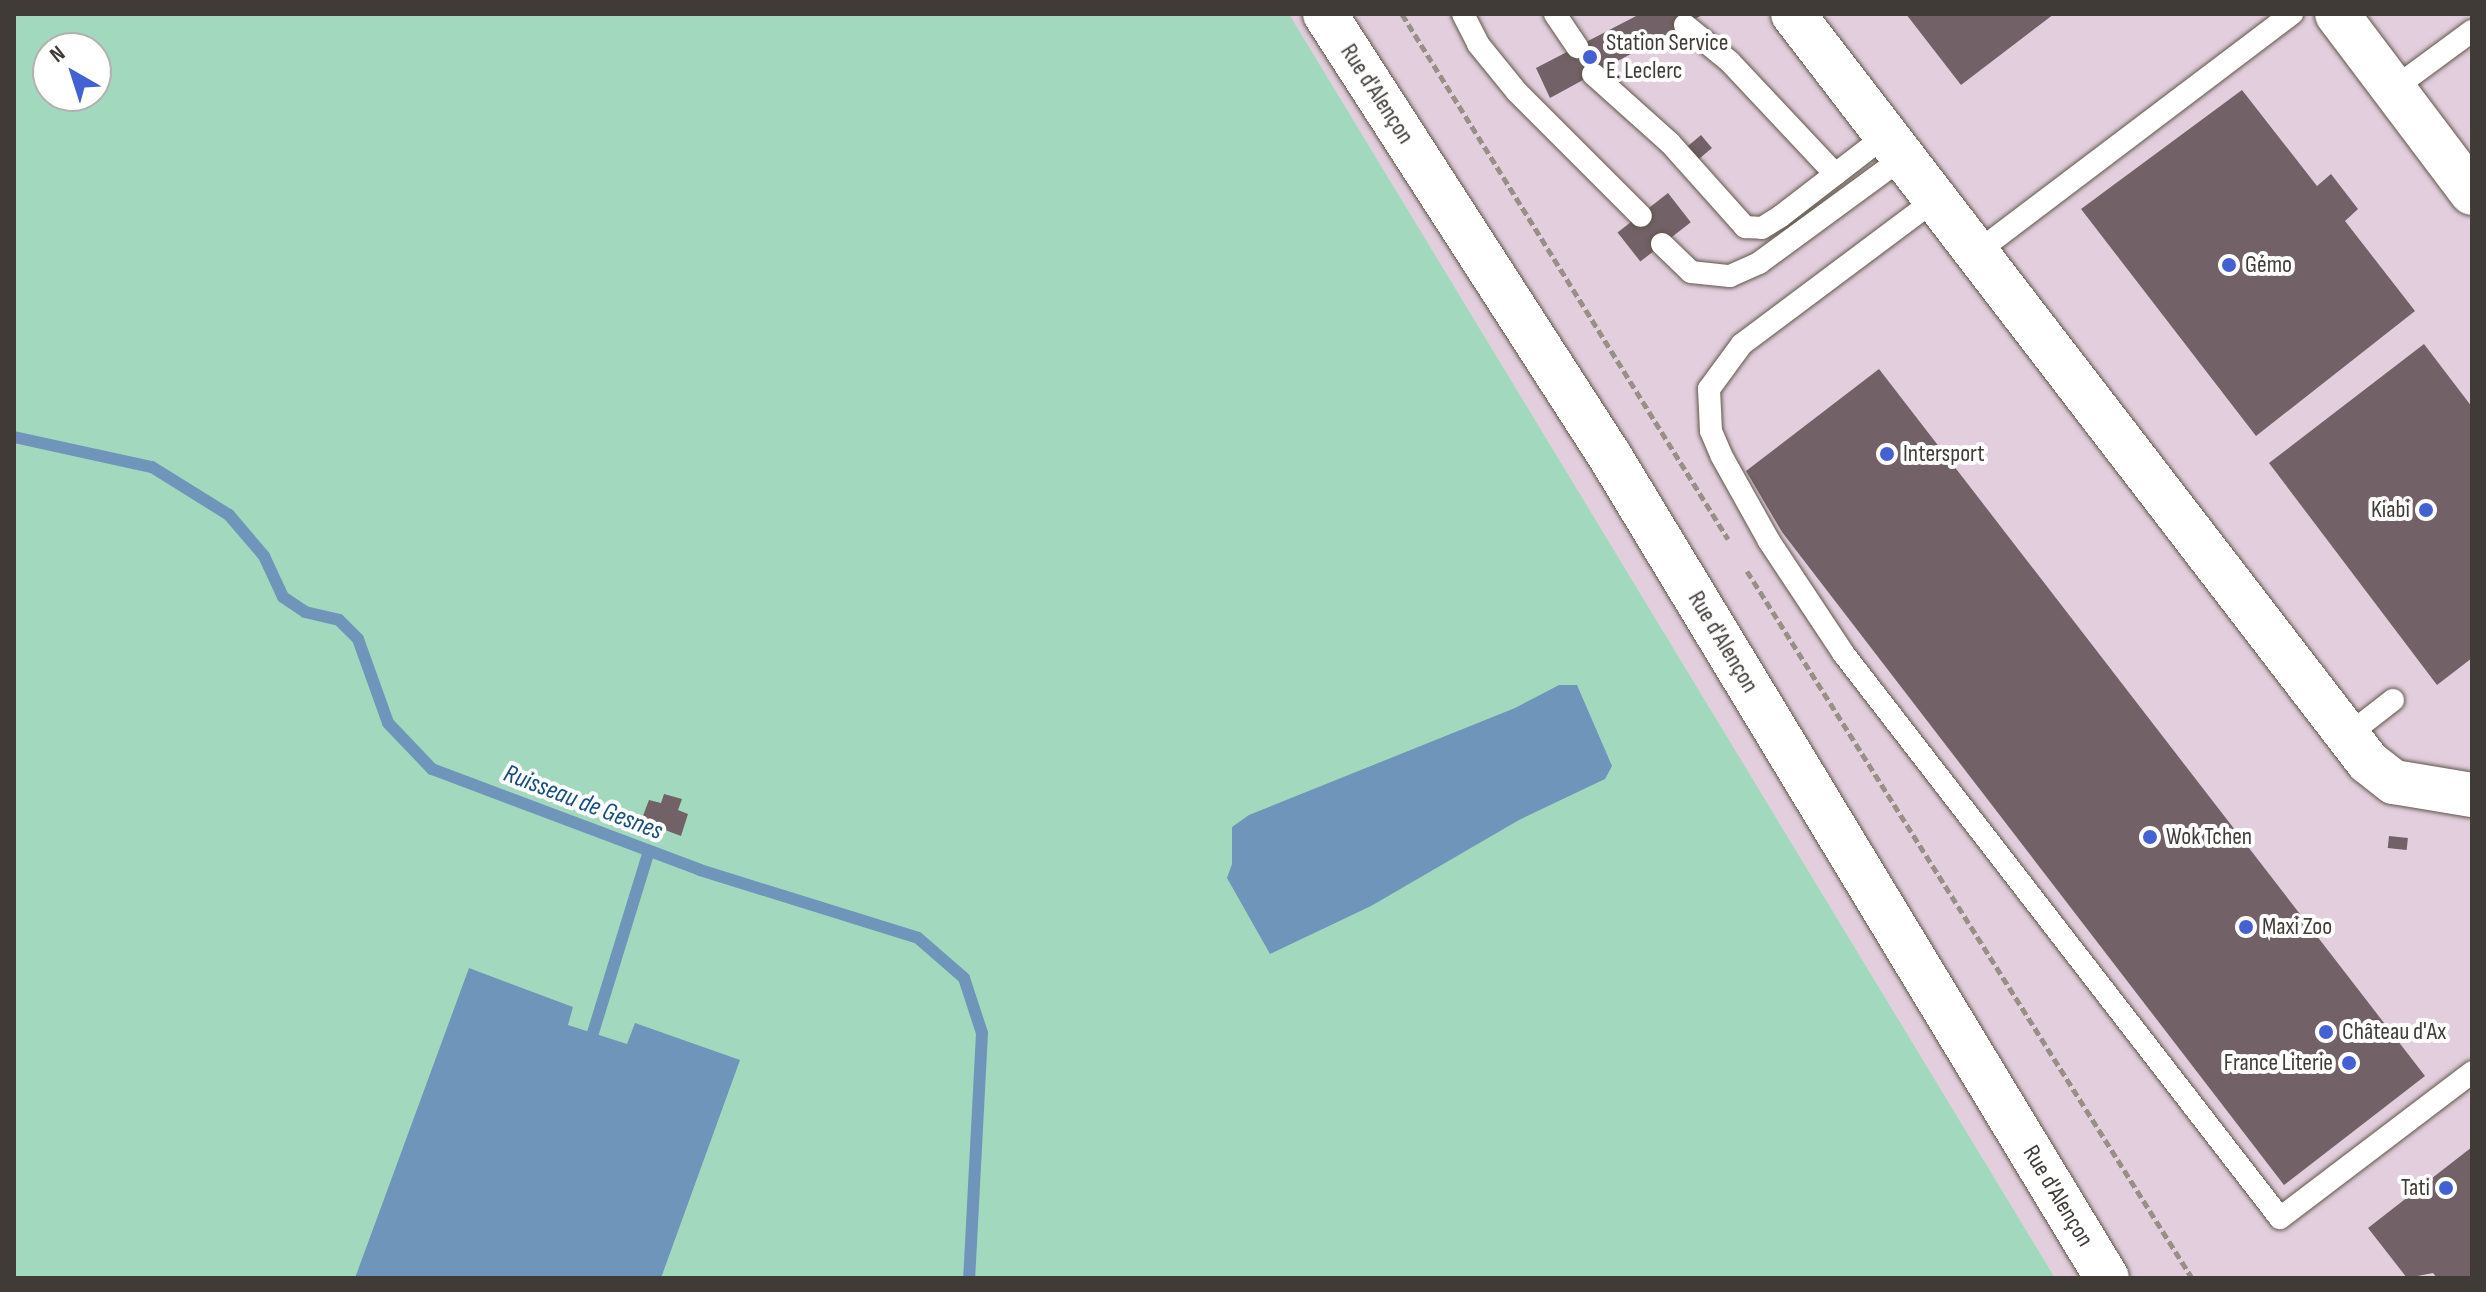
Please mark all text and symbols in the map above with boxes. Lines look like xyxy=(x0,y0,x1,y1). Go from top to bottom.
place label: Station Service E. Leclerc xyxy=(1606,29,1728,85)
north arrow xyxy=(32,32,112,112)
street label: Rue d'Alençon xyxy=(1334,39,1420,149)
text: N xyxy=(45,40,71,69)
marker: Station Service E. Leclerc xyxy=(1581,48,1599,66)
place label: Gémo xyxy=(2245,251,2292,279)
marker: Gémo xyxy=(2220,256,2238,274)
place label: Intersport xyxy=(1903,440,1985,468)
marker: Intersport xyxy=(1878,445,1896,463)
place label: Kiabi xyxy=(2371,496,2410,524)
marker: Kiabi xyxy=(2417,501,2435,519)
street label: Rue d'Alençon xyxy=(1682,586,1764,698)
water label: Ruisseau de Gesnes xyxy=(499,758,667,848)
place label: Wok Tchen xyxy=(2166,823,2252,851)
marker: Wok Tchen xyxy=(2141,828,2159,846)
place label: Maxi Zoo xyxy=(2262,913,2332,941)
marker: Maxi Zoo xyxy=(2237,918,2255,936)
place label: Château d'Ax xyxy=(2342,1018,2446,1046)
marker: Château d'Ax xyxy=(2317,1023,2335,1041)
place label: France Literie xyxy=(2224,1049,2333,1077)
marker: France Literie xyxy=(2340,1054,2358,1072)
street label: Rue d'Alençon xyxy=(2017,1140,2099,1252)
place label: Tati xyxy=(2401,1174,2430,1202)
marker: Tati xyxy=(2437,1179,2455,1197)

